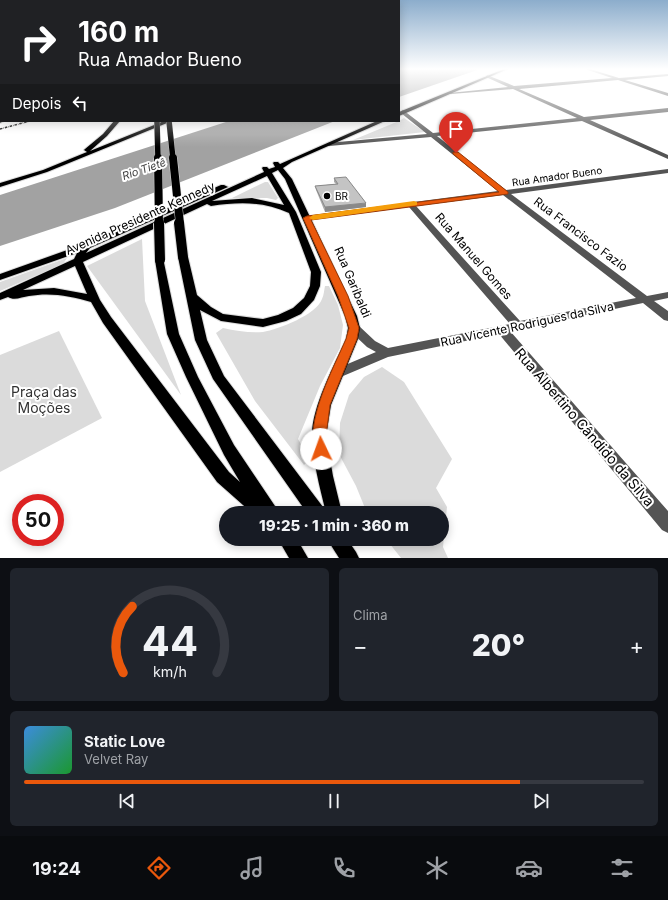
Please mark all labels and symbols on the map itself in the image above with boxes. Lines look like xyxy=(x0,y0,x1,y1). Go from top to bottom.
pin xyxy=(439,112,473,153)
water label: Rio Tietê xyxy=(120,155,168,183)
street label: Rua Amador Bueno xyxy=(511,164,603,188)
street label: Avenida Presidente Kennedy xyxy=(63,178,217,258)
place label: BR xyxy=(335,190,349,202)
marker: BR xyxy=(322,191,332,201)
street label: Rua Francisco Fazio xyxy=(531,194,631,274)
street label: Rua Manuel Gomes xyxy=(432,210,516,302)
street label: Rua Garibaldi xyxy=(331,244,375,320)
street label: Rua Vicente Rodrigues da Silva xyxy=(439,298,615,350)
street label: Rua Albertino Cândido da Silva xyxy=(512,344,658,510)
park label: Praça das Moções xyxy=(11,383,77,416)
position arrow xyxy=(300,428,342,470)
speed limit sign: 50 xyxy=(12,494,64,546)

